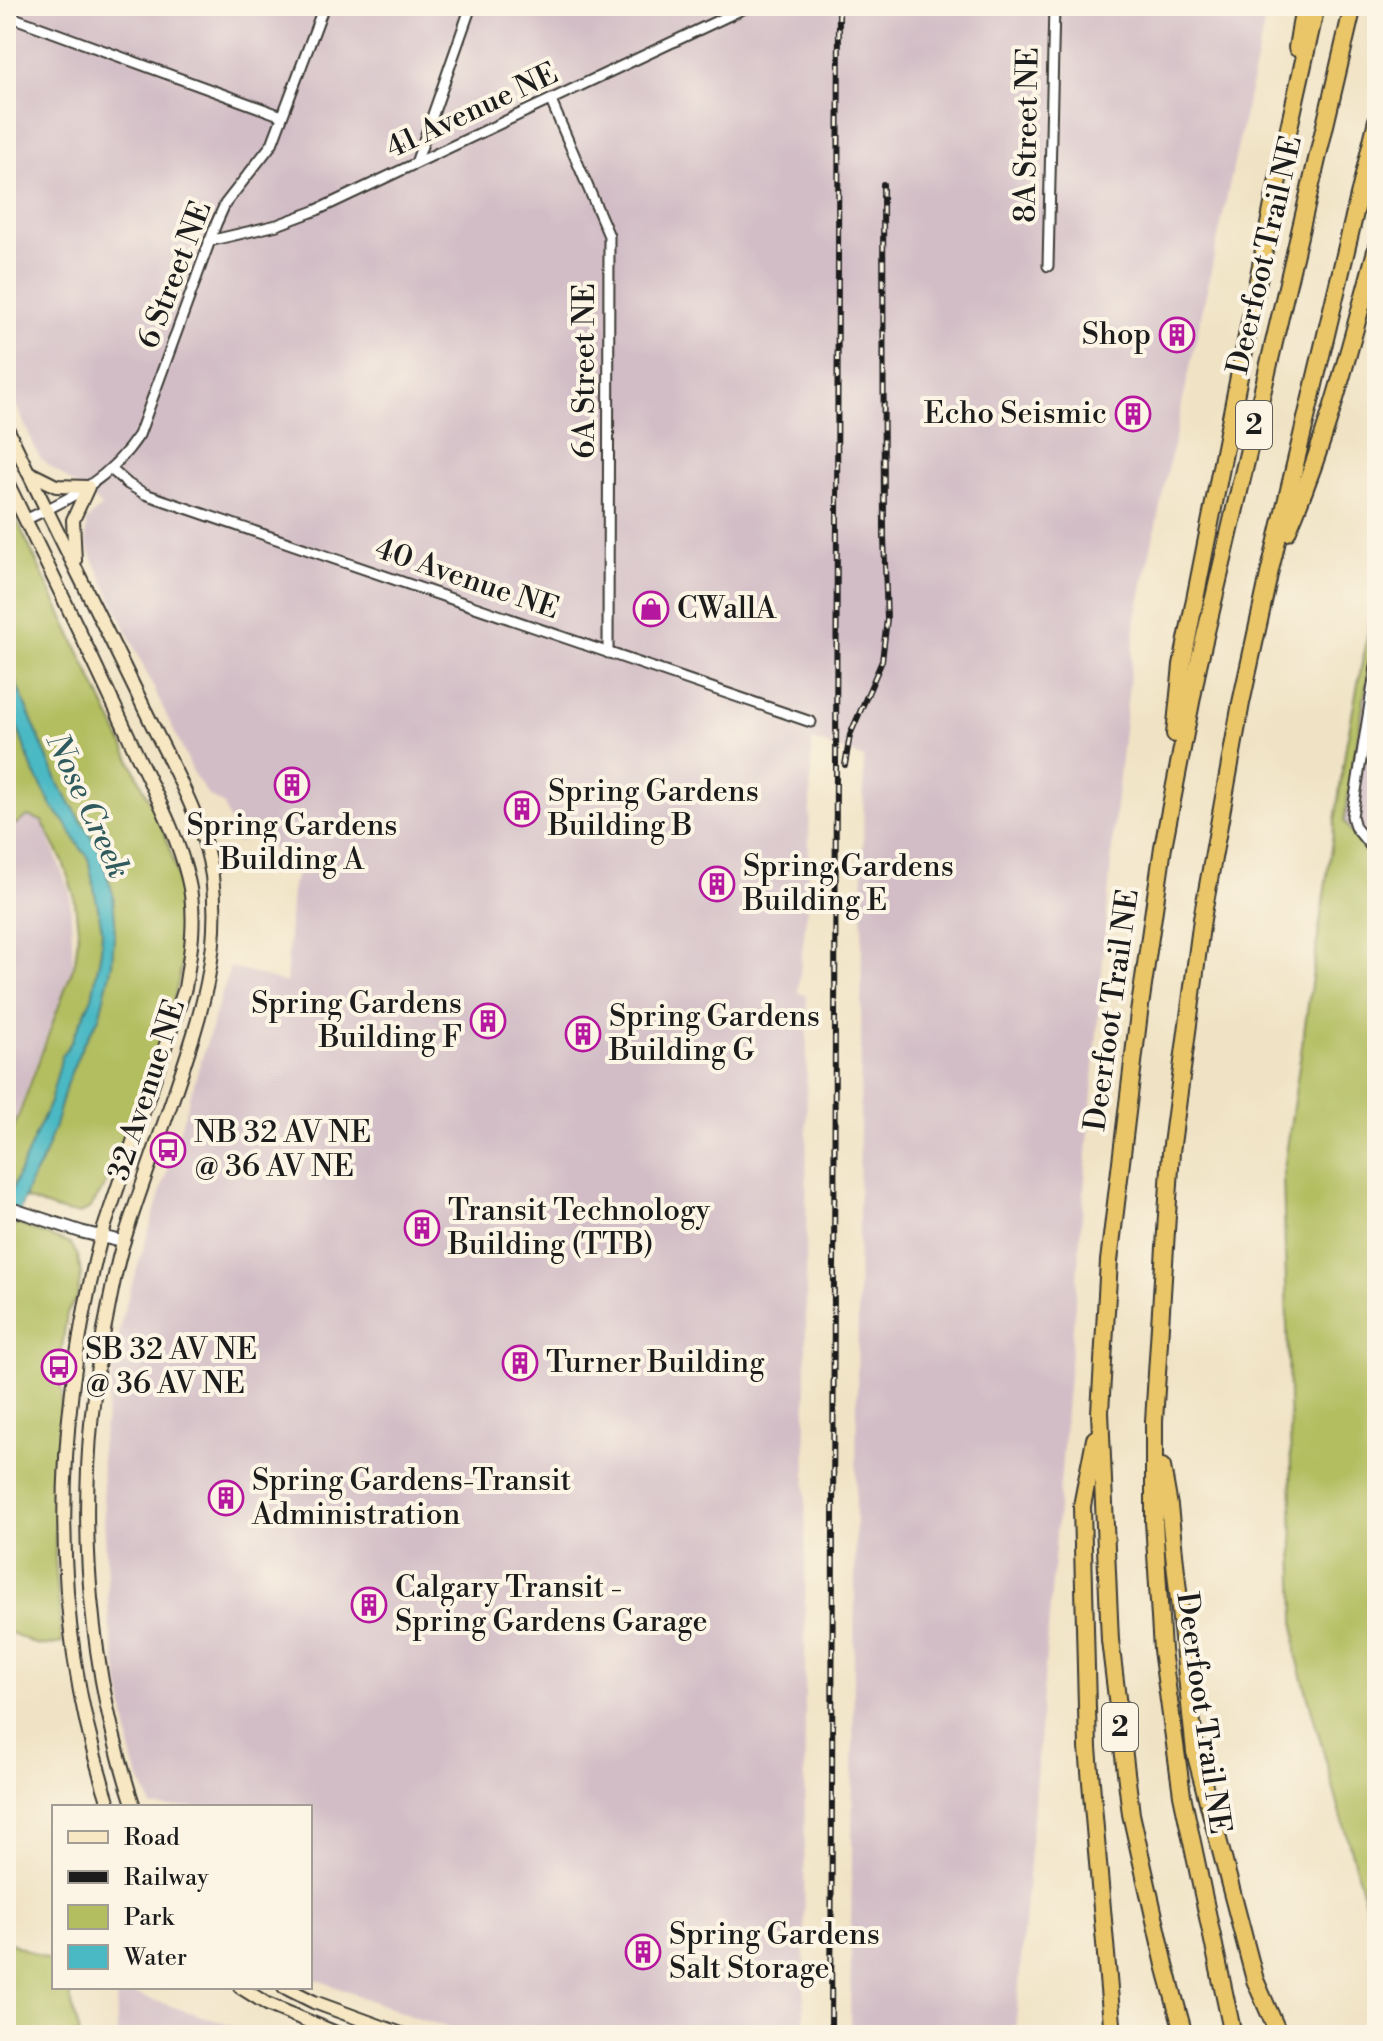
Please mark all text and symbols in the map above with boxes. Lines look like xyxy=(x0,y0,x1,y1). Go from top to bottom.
street label: 8A Street NE xyxy=(1006,47,1048,223)
street label: 41 Avenue NE xyxy=(380,55,564,167)
street label: Deerfoot Trail NE xyxy=(1219,132,1311,378)
street label: 6 Street NE xyxy=(129,196,221,354)
street label: 6A Street NE xyxy=(566,283,604,459)
place label: Shop xyxy=(1082,316,1151,354)
building icon: Shop xyxy=(1158,316,1196,354)
place label: Echo Seismic xyxy=(924,395,1107,433)
building icon: Echo Seismic xyxy=(1114,395,1152,433)
road number: 2 xyxy=(1236,401,1272,449)
street label: 40 Avenue NE xyxy=(370,530,564,628)
shop icon: CWallA xyxy=(632,590,670,628)
place label: CWallA xyxy=(677,590,778,628)
water label: Nose Creek xyxy=(37,726,139,885)
building icon: Spring Gardens Building A xyxy=(273,766,311,804)
place label: Spring Gardens Building B xyxy=(547,773,759,845)
building icon: Spring Gardens Building B xyxy=(503,790,541,828)
place label: Spring Gardens Building A xyxy=(187,807,397,879)
place label: Spring Gardens Building E xyxy=(742,848,954,920)
building icon: Spring Gardens Building E xyxy=(698,865,736,903)
street label: Deerfoot Trail NE xyxy=(1076,887,1148,1133)
place label: Spring Gardens Building F xyxy=(251,985,462,1057)
street label: 32 Avenue NE xyxy=(100,995,194,1185)
place label: Spring Gardens Building G xyxy=(608,998,820,1070)
building icon: Spring Gardens Building F xyxy=(469,1002,507,1040)
building icon: Spring Gardens Building G xyxy=(564,1015,602,1053)
place label: NB 32 AV NE @ 36 AV NE xyxy=(194,1114,371,1186)
bus stop icon: NB 32 AV NE @ 36 AV NE xyxy=(149,1131,187,1169)
place label: Transit Technology Building (TTB) xyxy=(447,1192,711,1264)
building icon: Transit Technology Building (TTB) xyxy=(403,1209,441,1247)
place label: SB 32 AV NE @ 36 AV NE xyxy=(85,1331,257,1403)
building icon: Turner Building xyxy=(501,1344,539,1382)
place label: Turner Building xyxy=(546,1344,765,1382)
bus stop icon: SB 32 AV NE @ 36 AV NE xyxy=(40,1348,78,1386)
place label: Spring Gardens-Transit Administration xyxy=(251,1462,572,1534)
building icon: Spring Gardens-Transit Administration xyxy=(207,1479,245,1517)
place label: Calgary Transit - Spring Gardens Garage xyxy=(395,1569,708,1641)
building icon: Calgary Transit - Spring Gardens Garage xyxy=(350,1586,388,1624)
street label: Deerfoot Trail NE xyxy=(1167,1590,1239,1836)
road number: 2 xyxy=(1102,1703,1138,1751)
legend xyxy=(52,1805,312,1989)
text: Road xyxy=(124,1823,180,1853)
text: Railway xyxy=(124,1863,209,1893)
text: Park xyxy=(124,1903,175,1933)
place label: Spring Gardens Salt Storage xyxy=(669,1916,880,1988)
building icon: Spring Gardens Salt Storage xyxy=(624,1933,662,1971)
text: Water xyxy=(123,1943,187,1973)

